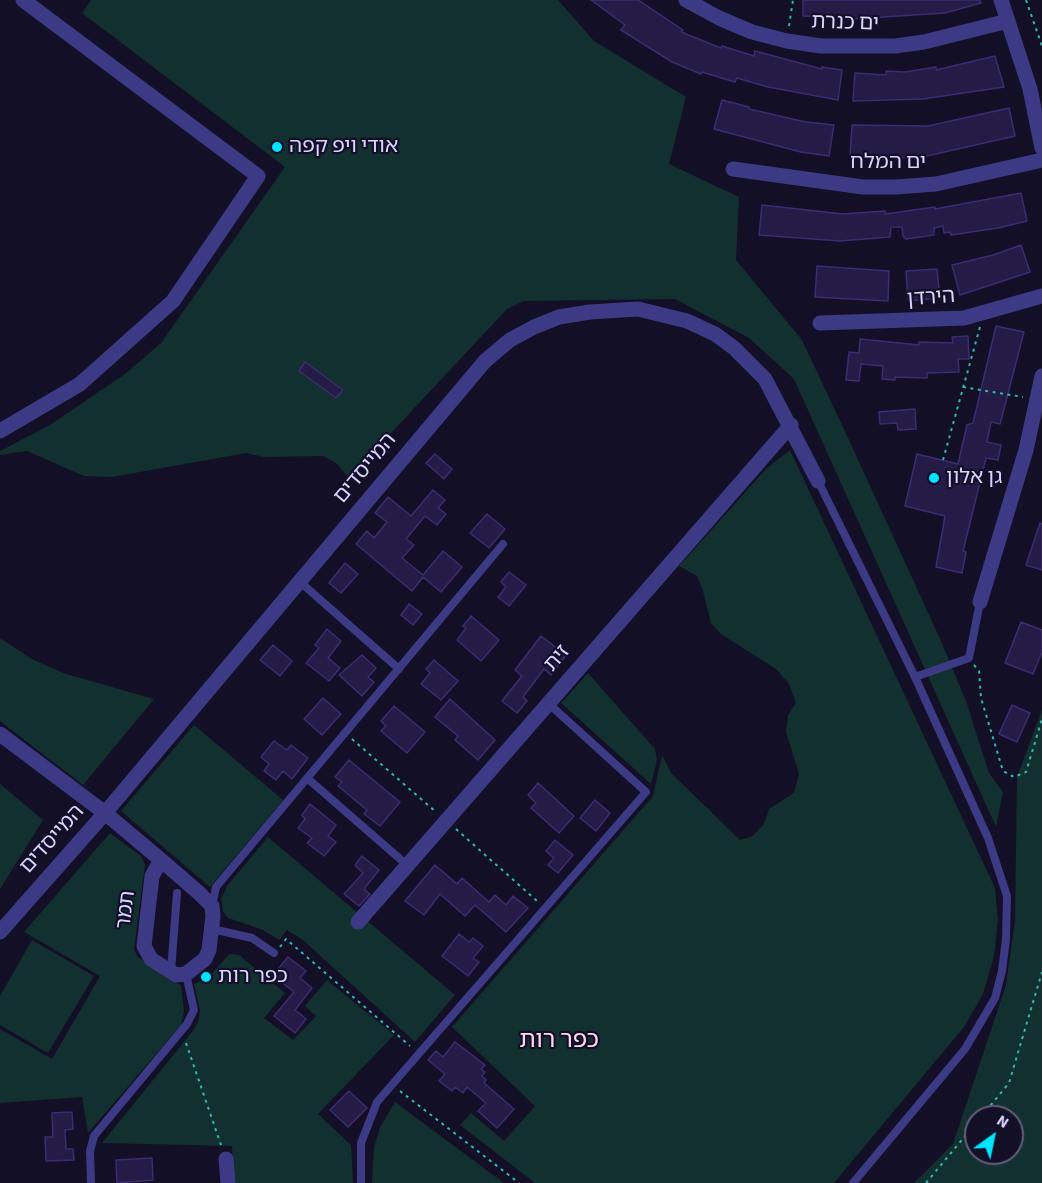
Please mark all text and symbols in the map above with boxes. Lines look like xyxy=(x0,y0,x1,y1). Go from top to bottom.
street label: ים כנרת xyxy=(811,10,879,38)
place label: אודי ויפ קפה xyxy=(289,134,398,160)
marker: אודי ויפ קפה xyxy=(270,140,284,154)
street label: ים המלח xyxy=(850,150,926,176)
street label: הירדן xyxy=(906,285,956,313)
street label: המייסדים xyxy=(329,429,403,509)
place label: גן אלון xyxy=(946,465,1002,491)
marker: גן אלון xyxy=(927,471,941,485)
street label: זית xyxy=(540,641,576,677)
street label: המייסדים xyxy=(16,800,90,880)
street label: תמר xyxy=(112,889,142,931)
place label: כפר רות xyxy=(218,964,288,990)
marker: כפר רות xyxy=(199,970,213,984)
district label: כפר רות xyxy=(519,1028,599,1056)
north arrow xyxy=(964,1105,1024,1165)
text: N xyxy=(992,1109,1013,1134)

